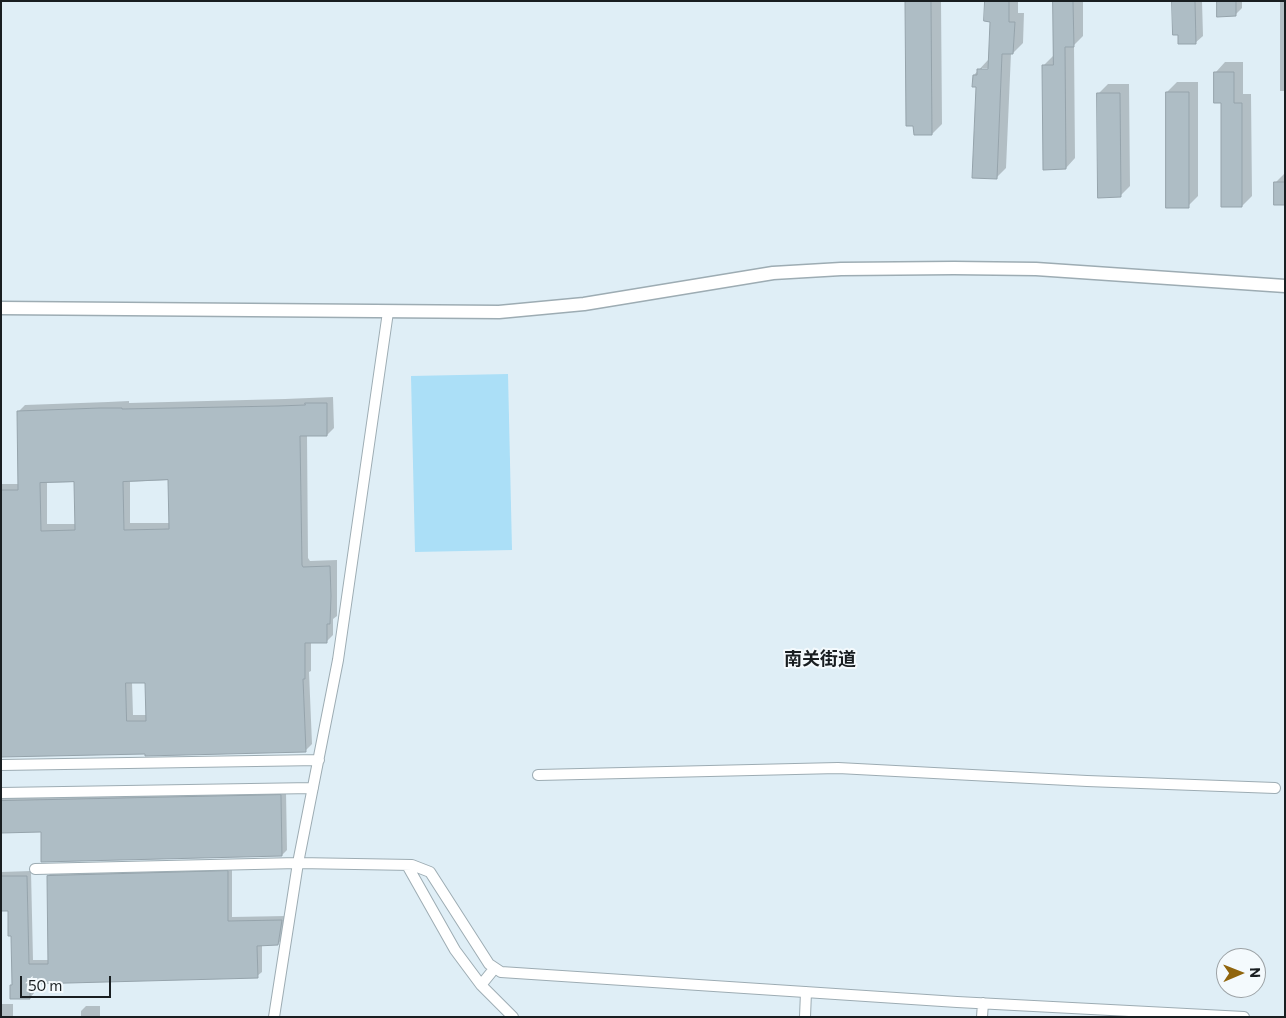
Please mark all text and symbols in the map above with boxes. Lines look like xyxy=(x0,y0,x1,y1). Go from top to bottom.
district label: 南关街道 xyxy=(784,648,856,670)
north arrow xyxy=(1216,948,1266,998)
scale bar xyxy=(22,966,114,998)
text: N xyxy=(1247,967,1264,978)
text: 50 m xyxy=(28,976,62,994)

